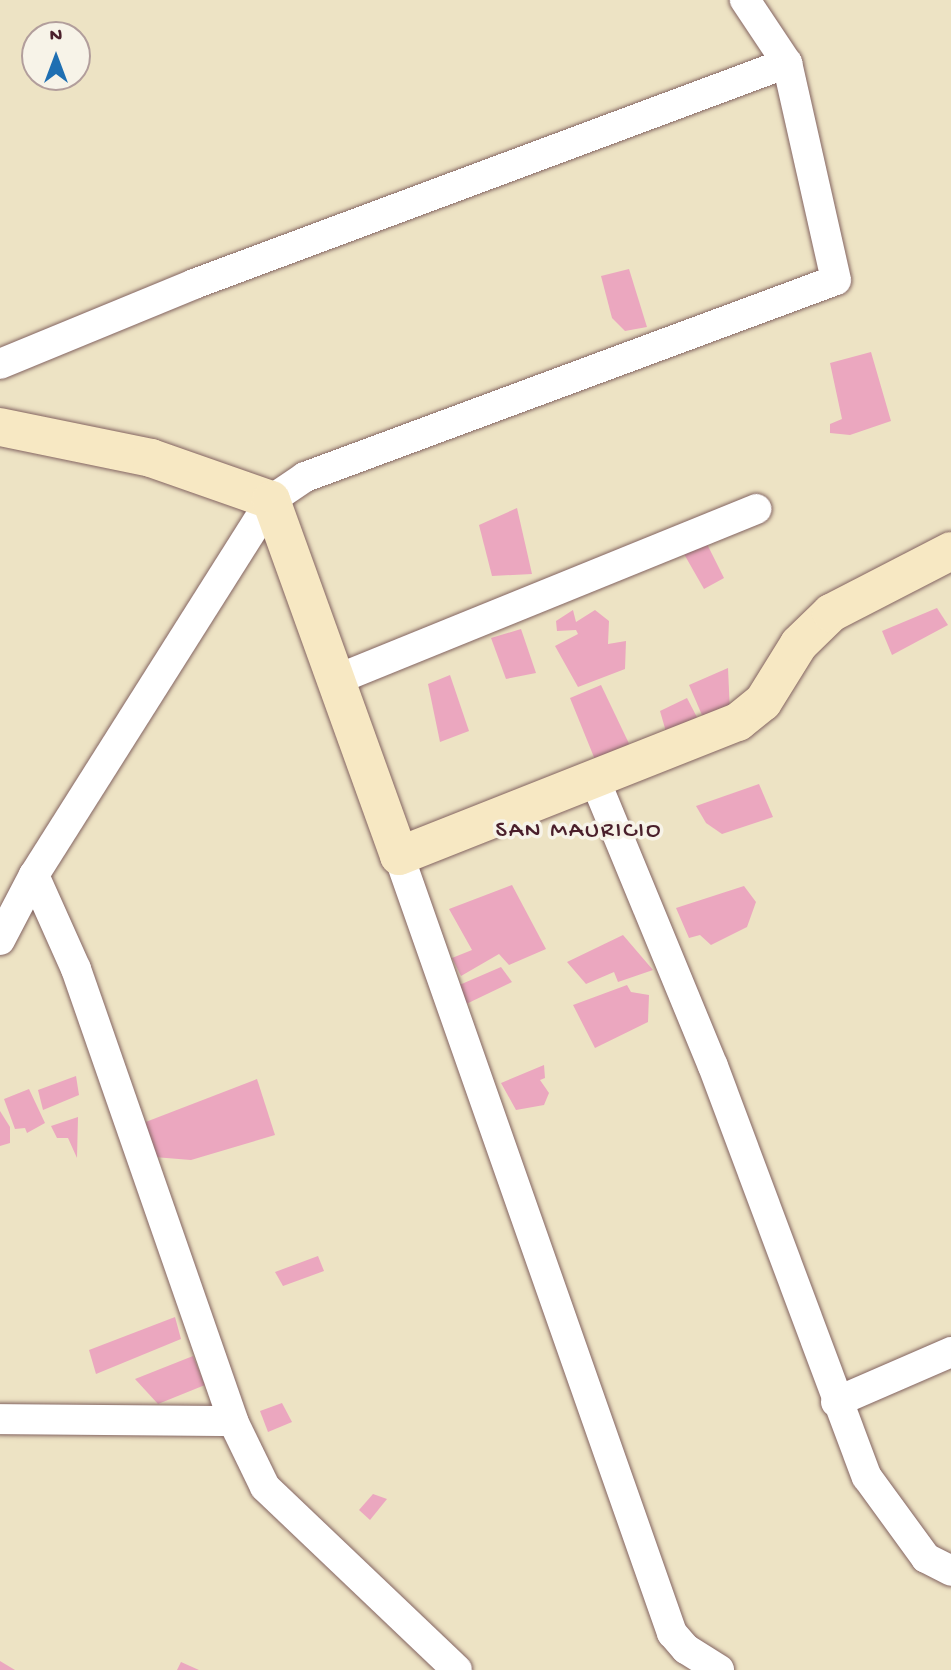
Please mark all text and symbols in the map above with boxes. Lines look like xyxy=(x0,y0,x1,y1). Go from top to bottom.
north arrow xyxy=(21,21,91,91)
text: N xyxy=(50,25,62,48)
district label: SAN MAURICIO xyxy=(497,818,661,846)

